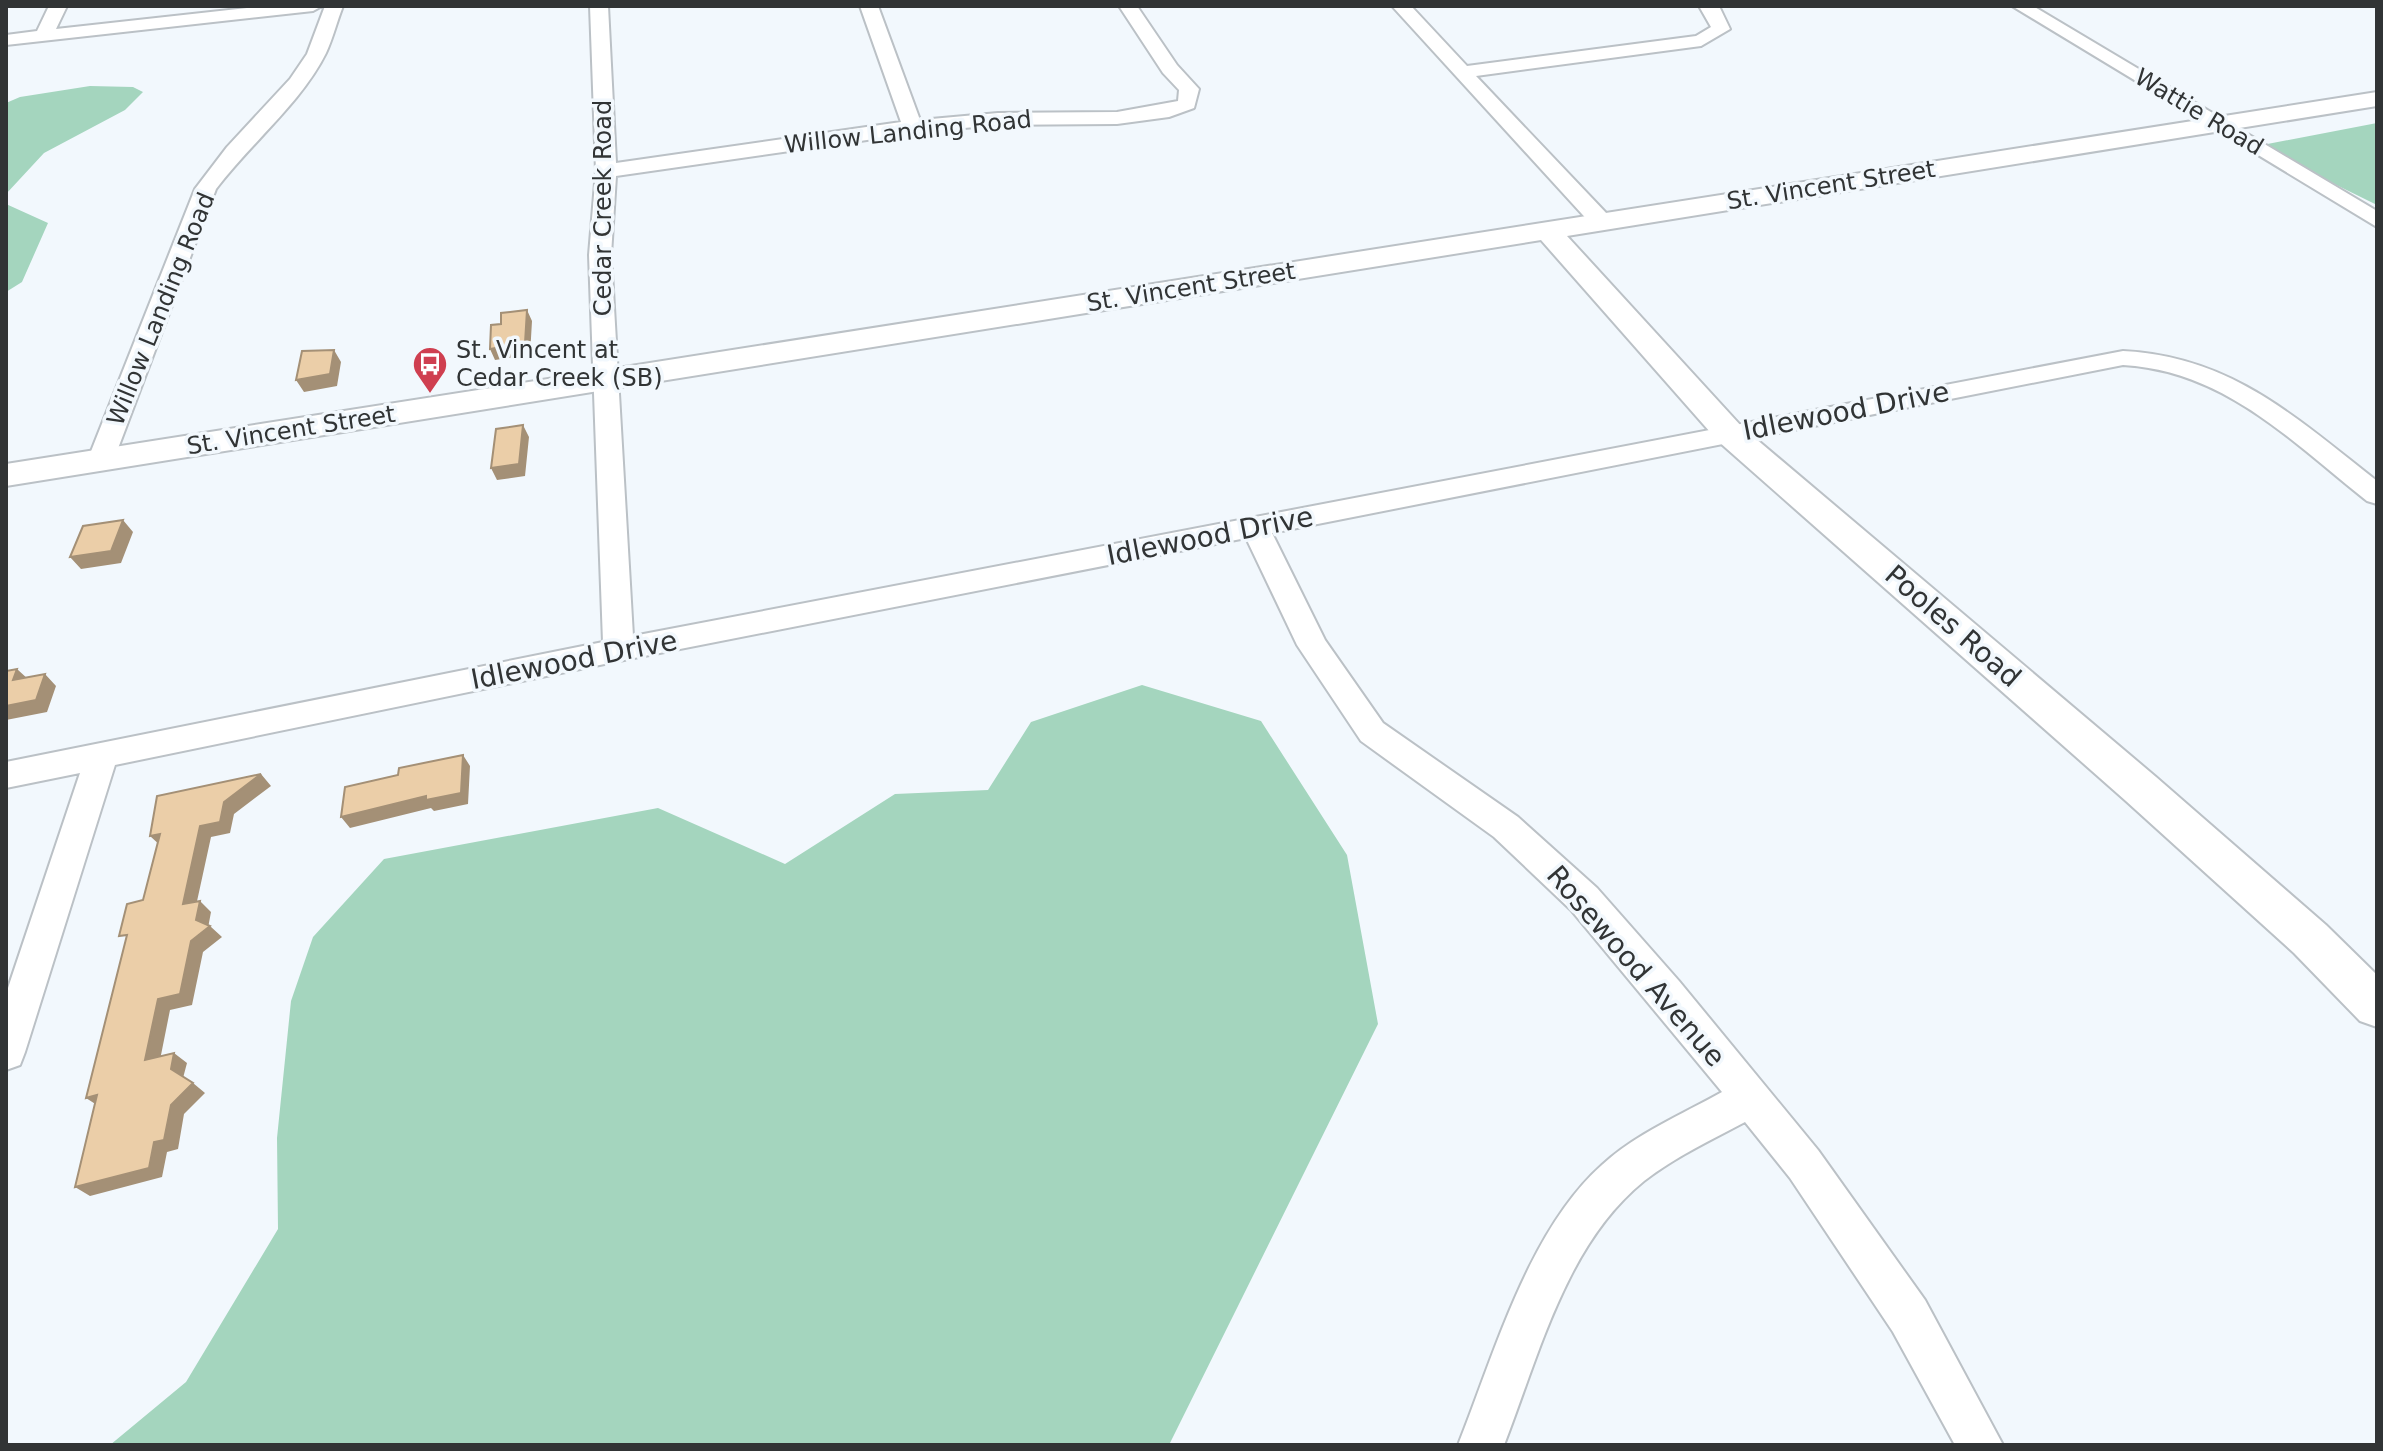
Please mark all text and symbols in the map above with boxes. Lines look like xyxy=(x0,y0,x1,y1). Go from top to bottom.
street label: Wattie Road xyxy=(2130,63,2268,161)
street label: Cedar Creek Road xyxy=(589,100,617,316)
street label: Willow Landing Road xyxy=(783,105,1033,159)
street label: St. Vincent Street xyxy=(1725,155,1937,215)
street label: Willow Landing Road xyxy=(101,188,221,430)
street label: St. Vincent Street xyxy=(1085,257,1297,317)
place label: St. Vincent at Cedar Creek (SB) xyxy=(456,336,663,392)
bus stop icon: St. Vincent at Cedar Creek (SB) xyxy=(411,345,449,395)
street label: Idlewood Drive xyxy=(1740,375,1952,447)
street label: St. Vincent Street xyxy=(185,400,397,460)
street label: Idlewood Drive xyxy=(1104,500,1316,572)
street label: Pooles Road xyxy=(1878,558,2028,694)
street label: Idlewood Drive xyxy=(468,624,680,696)
street label: Rosewood Avenue xyxy=(1540,859,1732,1073)

